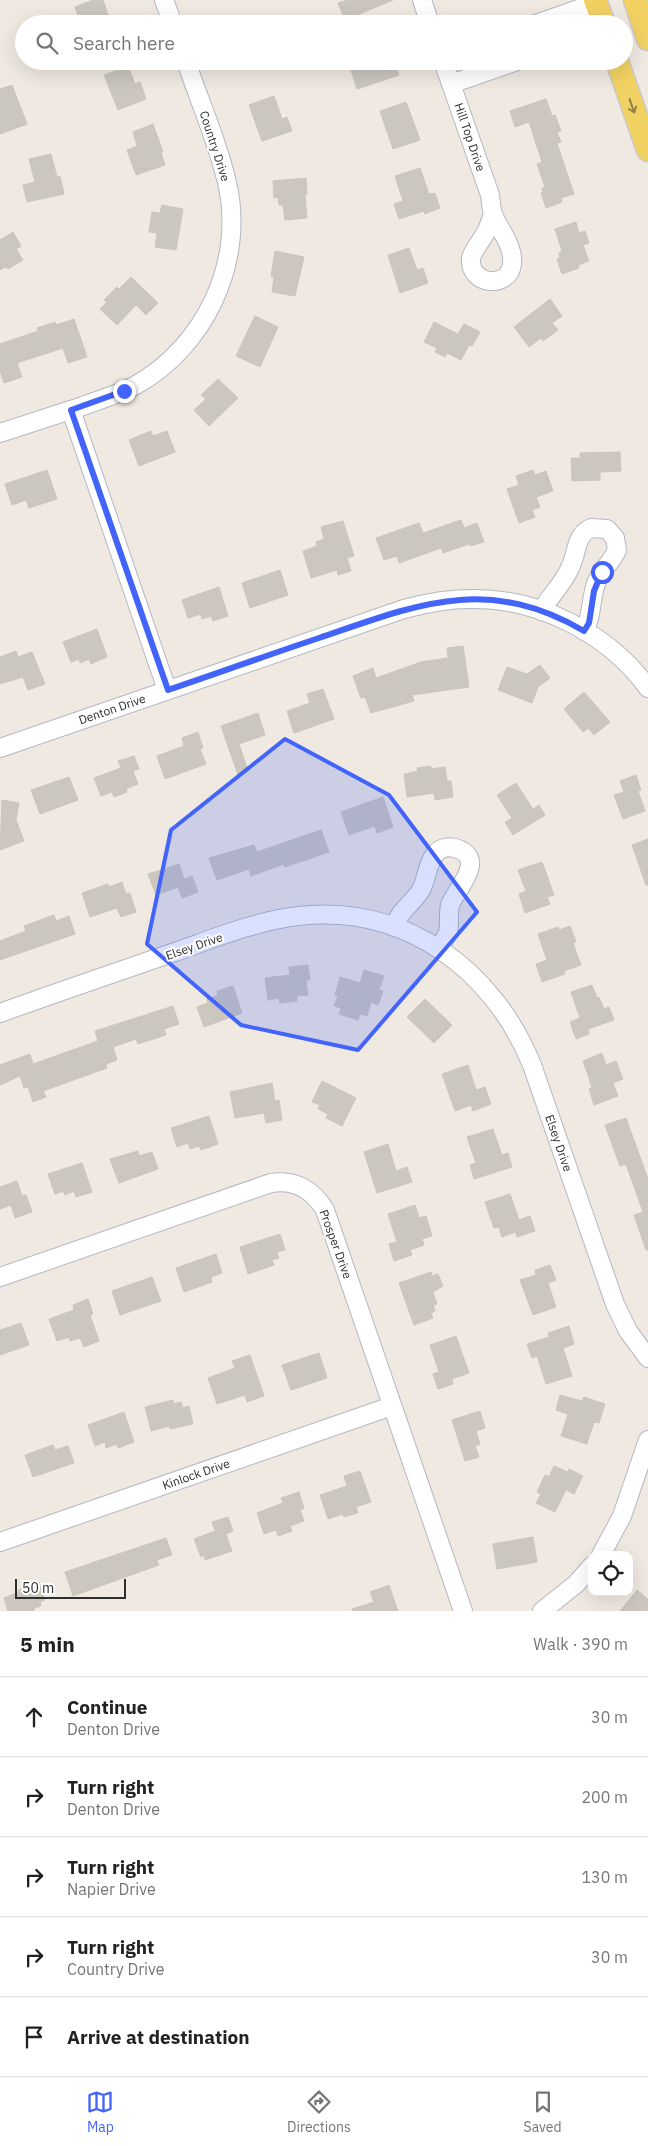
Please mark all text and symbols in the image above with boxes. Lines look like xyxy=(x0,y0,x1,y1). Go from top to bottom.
search box xyxy=(15,15,633,70)
icon: search xyxy=(33,29,61,57)
text: Search here xyxy=(73,31,175,55)
one-way arrow xyxy=(628,98,637,113)
street label: Hill Top Drive xyxy=(451,101,489,174)
street label: Country Drive xyxy=(197,109,234,184)
route end xyxy=(113,380,136,403)
route start xyxy=(591,561,614,584)
street label: Denton Drive xyxy=(77,690,148,727)
street label: Elsey Drive xyxy=(164,929,225,963)
street label: Elsey Drive xyxy=(542,1113,576,1174)
street label: Prosper Drive xyxy=(317,1207,356,1281)
street label: Kinlock Drive xyxy=(160,1455,232,1493)
map controls xyxy=(588,1551,633,1596)
button: locate xyxy=(588,1551,633,1596)
scale bar xyxy=(15,1576,126,1599)
text: 50 m xyxy=(22,1579,54,1597)
text: 5 min xyxy=(20,1630,75,1658)
text: Walk · 390 m xyxy=(533,1634,628,1654)
text: Continue xyxy=(67,1695,147,1719)
icon: ahead xyxy=(20,1703,48,1731)
text: 30 m xyxy=(591,1707,628,1727)
text: Denton Drive xyxy=(67,1719,160,1739)
text: Turn right xyxy=(67,1775,154,1799)
icon: right xyxy=(20,1783,48,1811)
text: 200 m xyxy=(581,1787,628,1807)
text: Denton Drive xyxy=(67,1799,160,1819)
text: Turn right xyxy=(67,1855,154,1879)
icon: right xyxy=(20,1863,48,1891)
text: 130 m xyxy=(581,1867,628,1887)
text: Napier Drive xyxy=(67,1879,156,1899)
text: Turn right xyxy=(67,1935,154,1959)
icon: right xyxy=(20,1943,48,1971)
text: 30 m xyxy=(591,1947,628,1967)
text: Country Drive xyxy=(67,1959,165,1979)
icon: arrive xyxy=(20,2023,48,2051)
text: Arrive at destination xyxy=(67,2025,250,2049)
tab: Map xyxy=(86,2088,114,2136)
tab: Directions xyxy=(287,2088,351,2136)
tab: Saved xyxy=(524,2088,562,2136)

